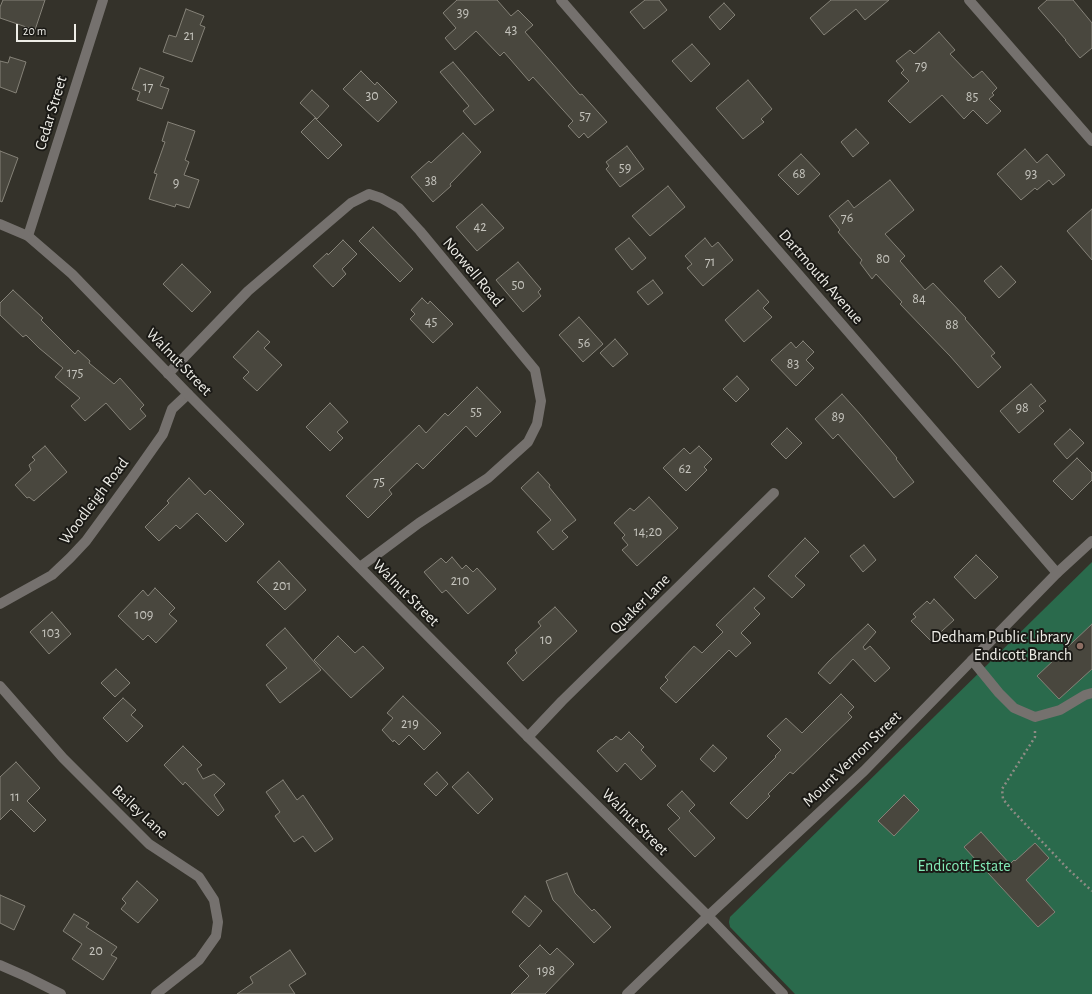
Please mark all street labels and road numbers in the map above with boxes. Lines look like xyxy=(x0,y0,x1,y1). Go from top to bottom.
street label: Cedar Street xyxy=(31,74,71,152)
street label: Dartmouth Avenue xyxy=(775,226,867,328)
street label: Norwell Road xyxy=(439,234,507,310)
street label: Walnut Street xyxy=(142,324,216,400)
street label: Woodleigh Road xyxy=(55,454,133,548)
street label: Walnut Street xyxy=(369,556,443,630)
street label: Quaker Lane xyxy=(606,570,674,638)
street label: Mount Vernon Street xyxy=(799,707,905,811)
street label: Bailey Lane xyxy=(108,781,172,843)
street label: Walnut Street xyxy=(598,785,672,859)

